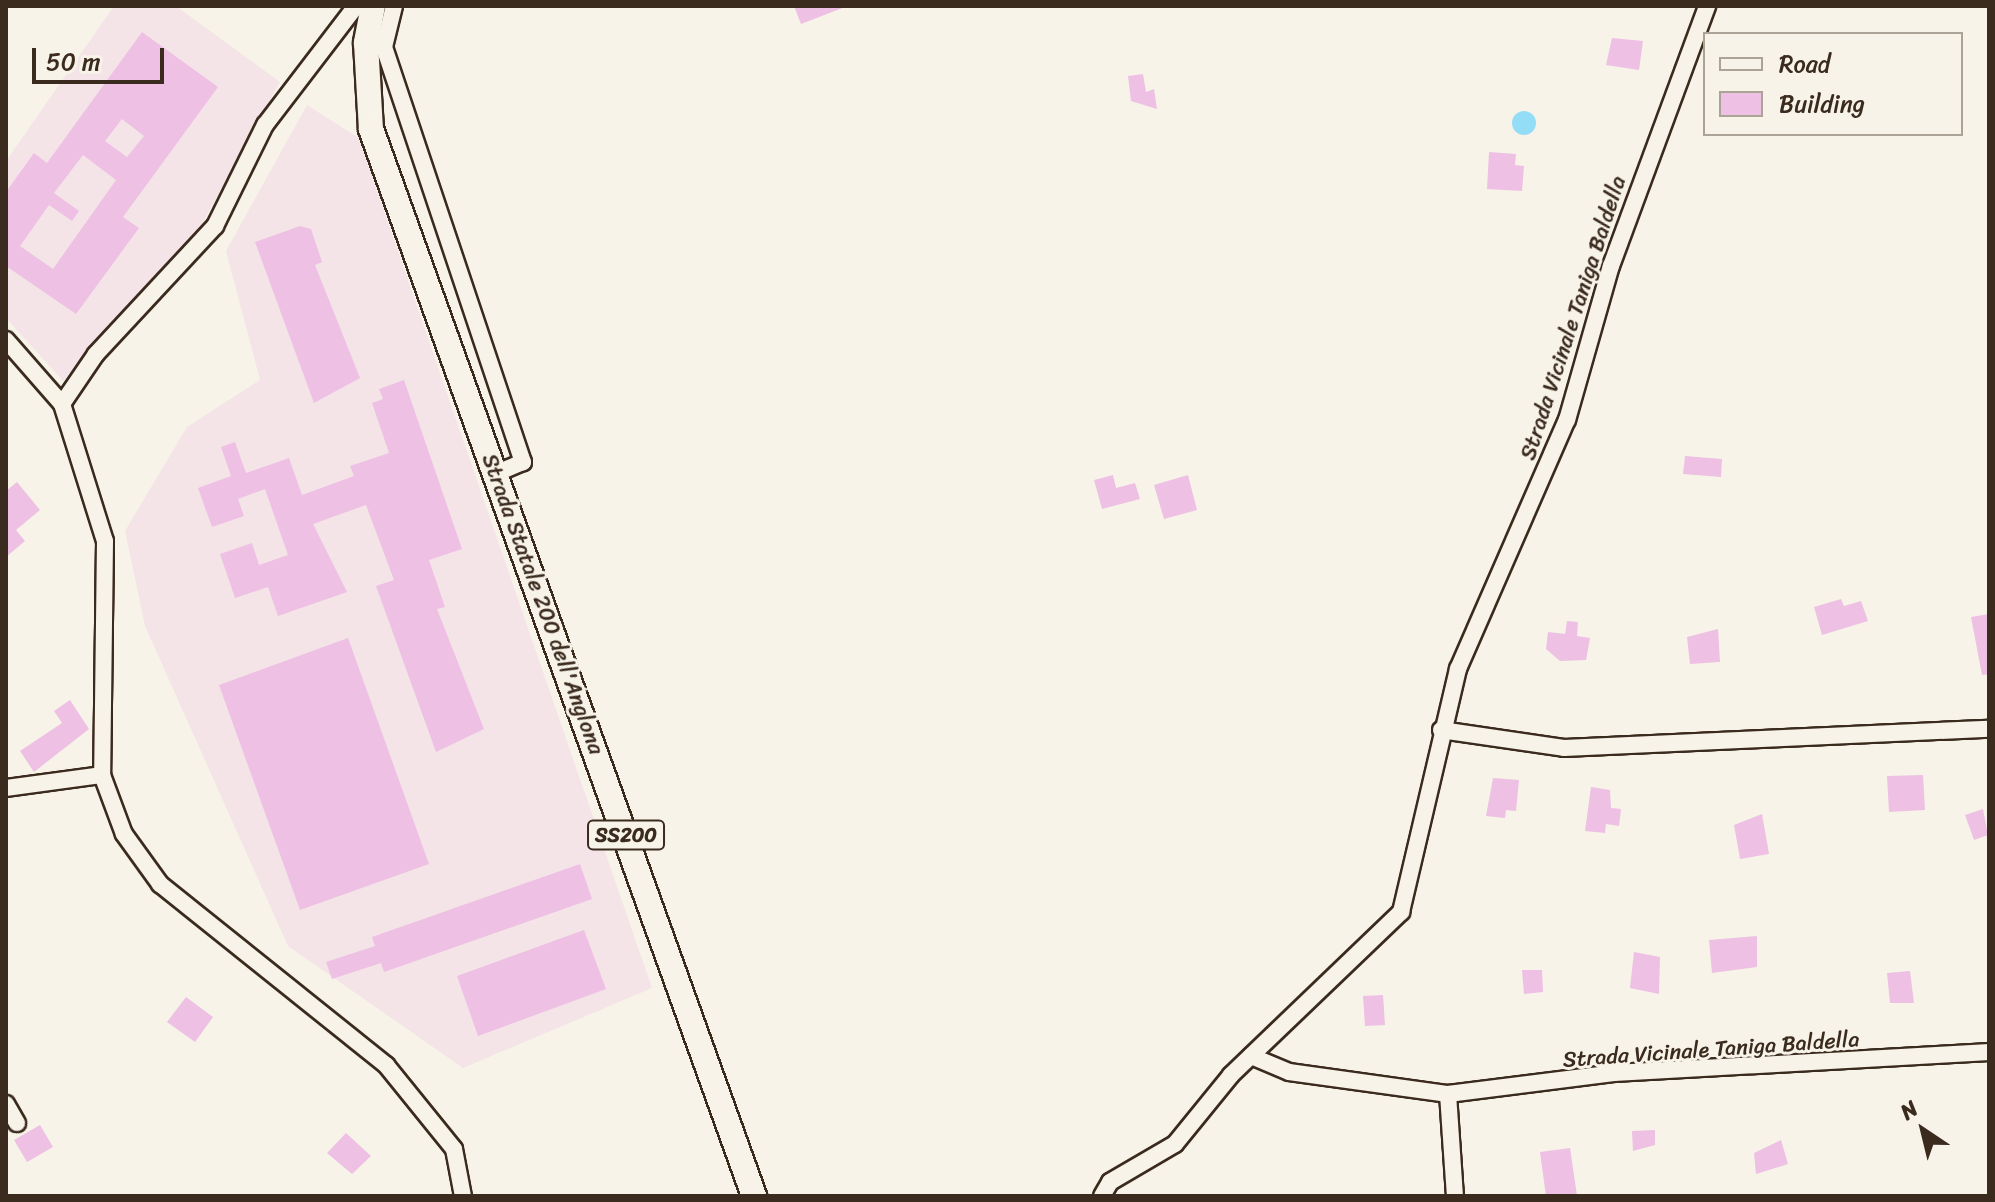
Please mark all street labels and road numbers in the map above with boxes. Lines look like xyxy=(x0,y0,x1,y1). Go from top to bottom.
street label: Strada Vicinale Taniga Baldella xyxy=(1514,172,1632,464)
street label: Strada Statale 200 dell'Anglona xyxy=(476,450,610,758)
road number: SS200 xyxy=(586,819,666,851)
street label: Strada Vicinale Taniga Baldella xyxy=(1561,1025,1861,1073)

